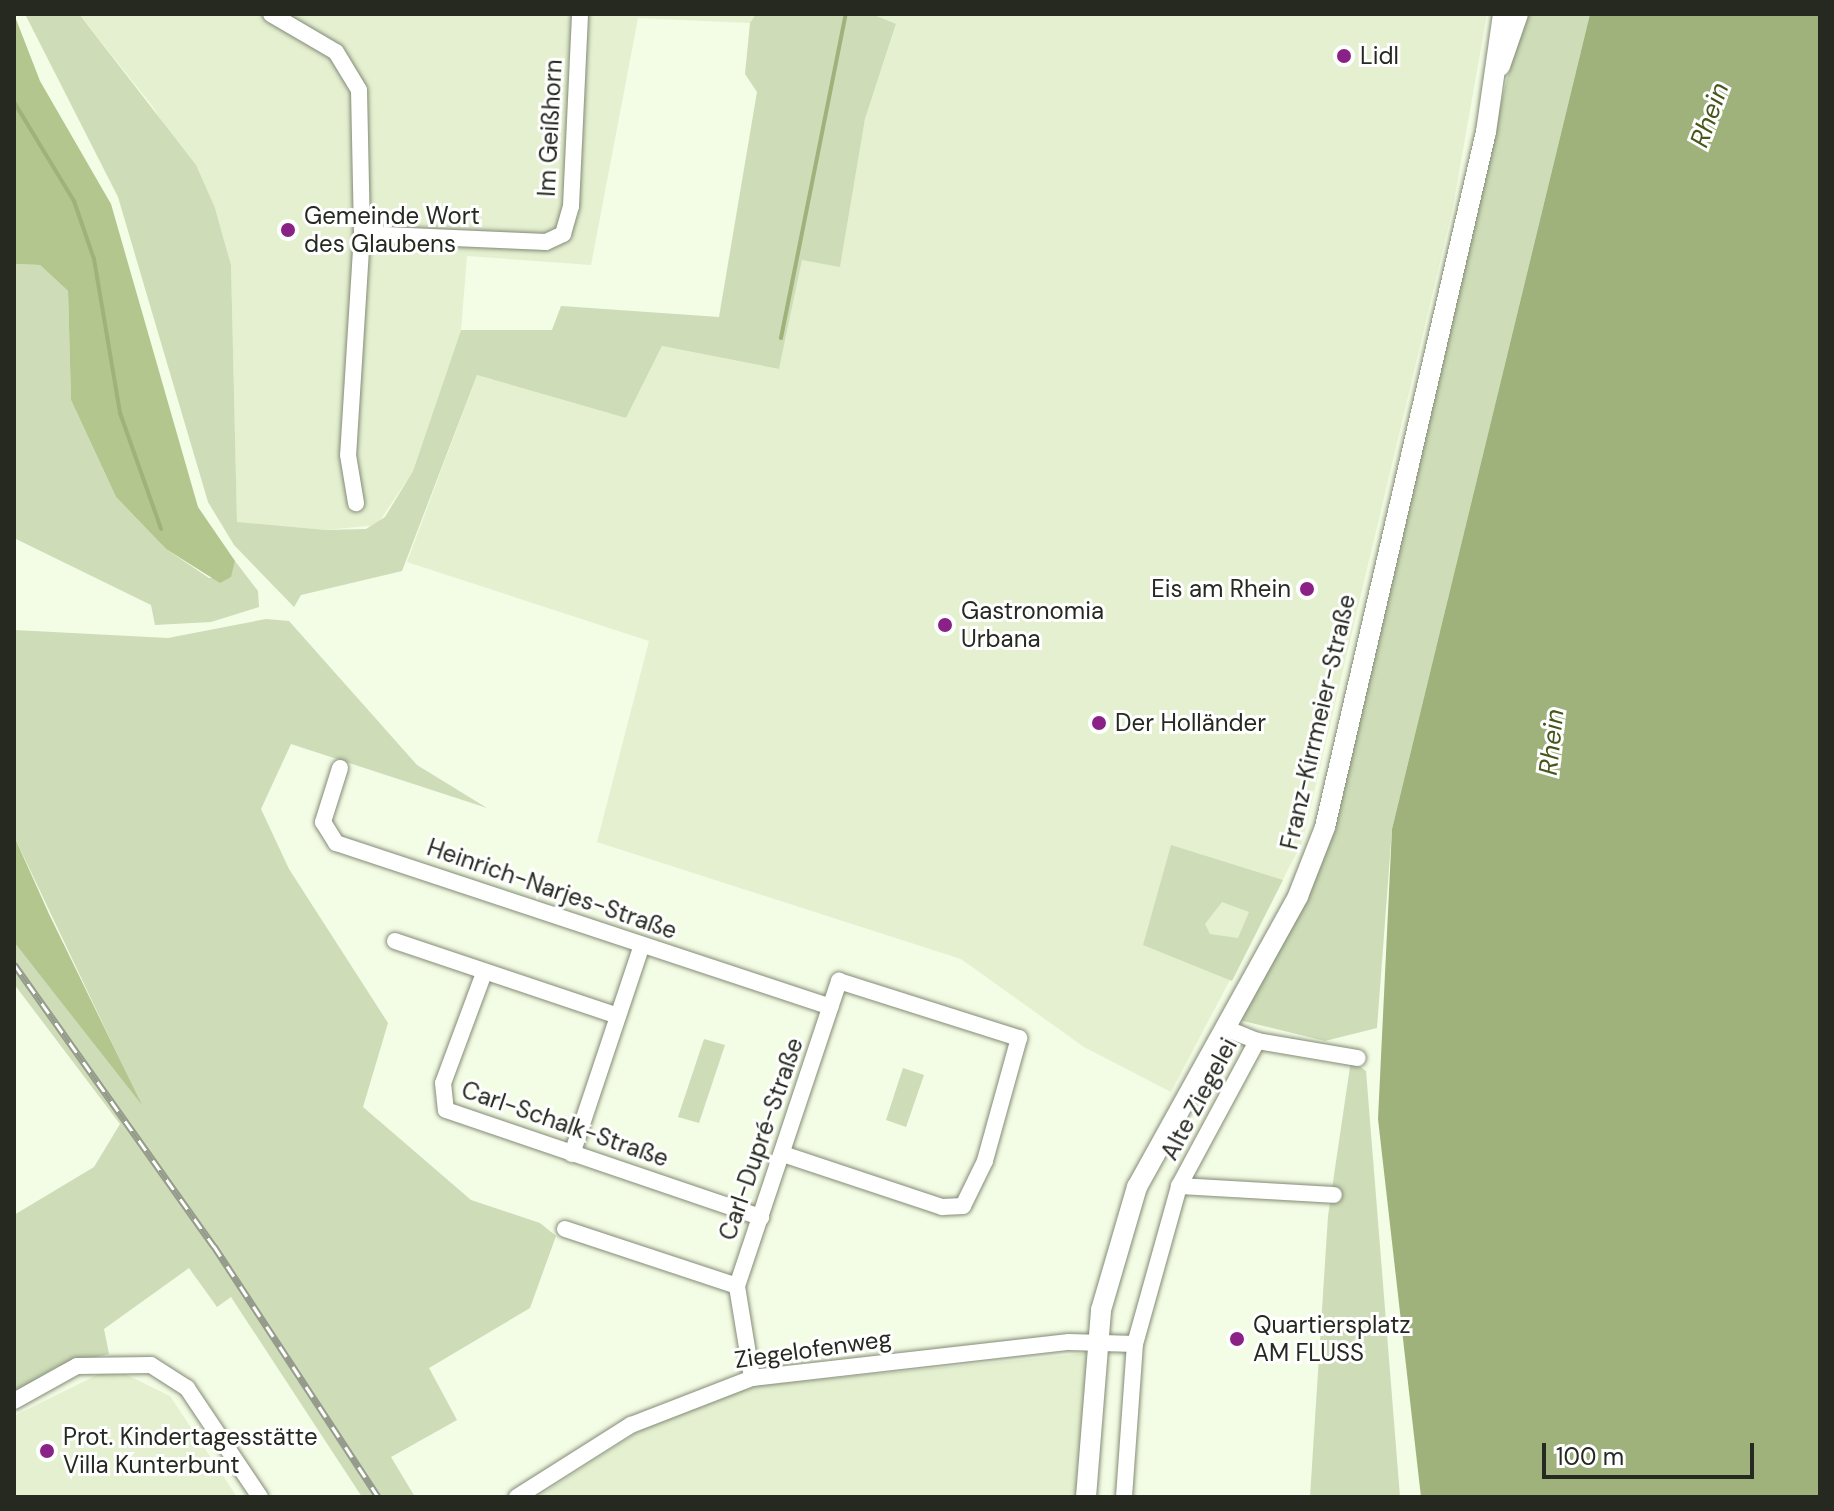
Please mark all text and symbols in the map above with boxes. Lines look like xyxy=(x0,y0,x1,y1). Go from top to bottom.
place label: Lidl xyxy=(1360,42,1399,70)
marker: Lidl xyxy=(1335,47,1353,65)
street label: Im Geißhorn xyxy=(532,59,568,197)
water label: Rhein xyxy=(1684,78,1736,152)
place label: Gemeinde Wort des Glaubens xyxy=(304,202,480,258)
marker: Gemeinde Wort des Glaubens xyxy=(279,221,297,239)
place label: Eis am Rhein xyxy=(1151,575,1291,603)
marker: Eis am Rhein xyxy=(1298,580,1316,598)
street label: Franz-Kirrmeier-Straße xyxy=(1275,592,1361,852)
place label: Gastronomia Urbana xyxy=(961,597,1104,653)
marker: Gastronomia Urbana xyxy=(936,616,954,634)
water label: Rhein xyxy=(1533,707,1571,777)
place label: Der Holländer xyxy=(1115,709,1266,737)
marker: Der Holländer xyxy=(1090,714,1108,732)
street label: Heinrich-Narjes-Straße xyxy=(423,833,681,945)
street label: Alte Ziegelei xyxy=(1155,1033,1243,1165)
street label: Carl-Dupré-Straße xyxy=(713,1034,809,1244)
street label: Carl-Schalk-Straße xyxy=(458,1075,672,1173)
place label: Quartiersplatz AM FLUSS xyxy=(1253,1311,1410,1367)
street label: Ziegelofenweg xyxy=(733,1324,893,1374)
marker: Quartiersplatz AM FLUSS xyxy=(1228,1330,1246,1348)
place label: Prot. Kindertagesstätte Villa Kunterbunt xyxy=(63,1423,318,1479)
scale bar xyxy=(1546,1427,1758,1477)
text: 100 m xyxy=(1556,1441,1624,1472)
marker: Prot. Kindertagesstätte Villa Kunterbunt xyxy=(38,1442,56,1460)

